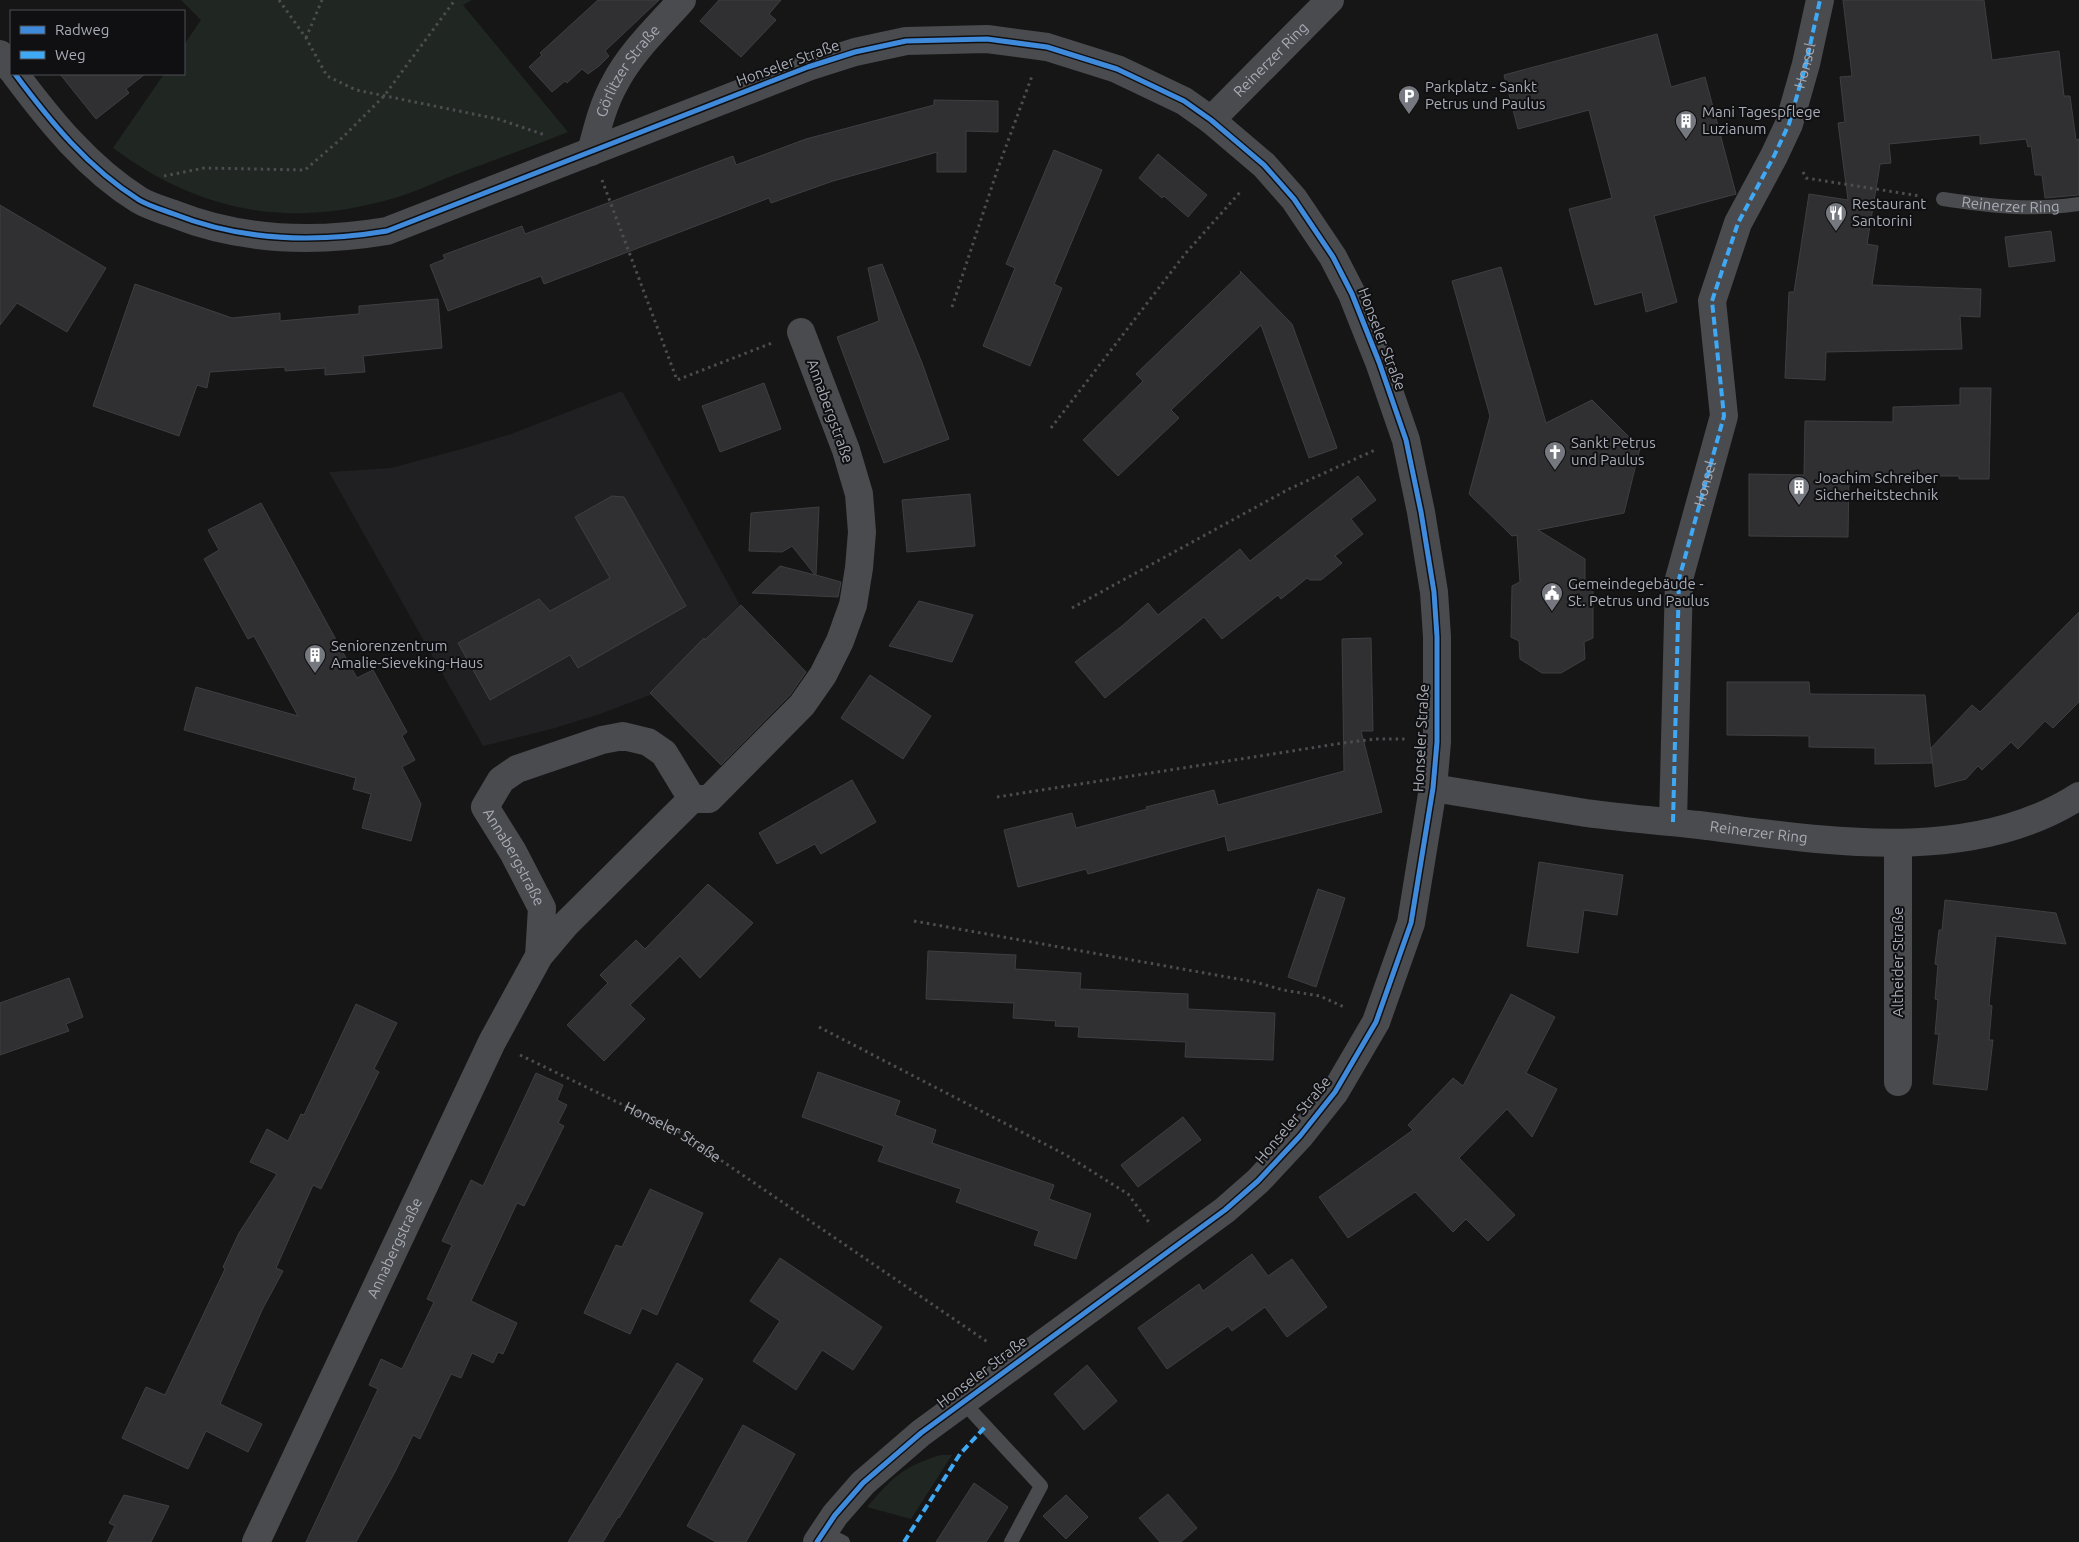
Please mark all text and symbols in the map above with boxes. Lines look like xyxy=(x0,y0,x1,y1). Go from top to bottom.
legend xyxy=(10,10,185,75)
street label: Reinerzer Ring xyxy=(1230,18,1311,100)
text: Radweg xyxy=(55,21,109,38)
street label: Görlitzer Straße xyxy=(592,21,663,119)
street label: Honseler Straße xyxy=(734,36,842,89)
street label: Honsel xyxy=(1791,41,1818,90)
text: Weg xyxy=(55,46,86,63)
place label: Parkplatz - Sankt Petrus und Paulus xyxy=(1425,78,1546,112)
parking icon: Parkplatz - Sankt Petrus und Paulus xyxy=(1397,84,1421,115)
place label: Mani Tagespflege Luzianum xyxy=(1702,103,1821,137)
building icon: Mani Tagespflege Luzianum xyxy=(1674,109,1698,140)
street label: Reinerzer Ring xyxy=(1961,193,2060,215)
place label: Restaurant Santorini xyxy=(1852,195,1926,229)
restaurant icon: Restaurant Santorini xyxy=(1824,201,1848,232)
street label: Honseler Straße xyxy=(1355,285,1410,392)
street label: Annabergstraße xyxy=(804,357,857,465)
place label: Sankt Petrus und Paulus xyxy=(1571,434,1656,468)
church icon: Sankt Petrus und Paulus xyxy=(1543,440,1567,471)
street label: Honsel xyxy=(1690,459,1719,508)
place label: Joachim Schreiber Sicherheitstechnik xyxy=(1815,469,1939,503)
building icon: Joachim Schreiber Sicherheitstechnik xyxy=(1787,475,1811,506)
place label: Gemeindegebäude - St. Petrus und Paulus xyxy=(1568,575,1710,609)
public building icon: Gemeindegebäude - St. Petrus und Paulus xyxy=(1540,581,1564,612)
place label: Seniorenzentrum Amalie-Sieveking-Haus xyxy=(331,637,483,671)
building icon: Seniorenzentrum Amalie-Sieveking-Haus xyxy=(303,643,327,674)
street label: Honseler Straße xyxy=(1409,683,1432,793)
street label: Annabergstraße xyxy=(480,805,548,908)
street label: Reinerzer Ring xyxy=(1709,817,1809,846)
street label: Altheider Straße xyxy=(1889,907,1906,1017)
street label: Honseler Straße xyxy=(1251,1073,1334,1167)
street label: Honseler Straße xyxy=(622,1098,724,1166)
street label: Annabergstraße xyxy=(363,1195,425,1301)
street label: Honseler Straße xyxy=(933,1332,1030,1411)

